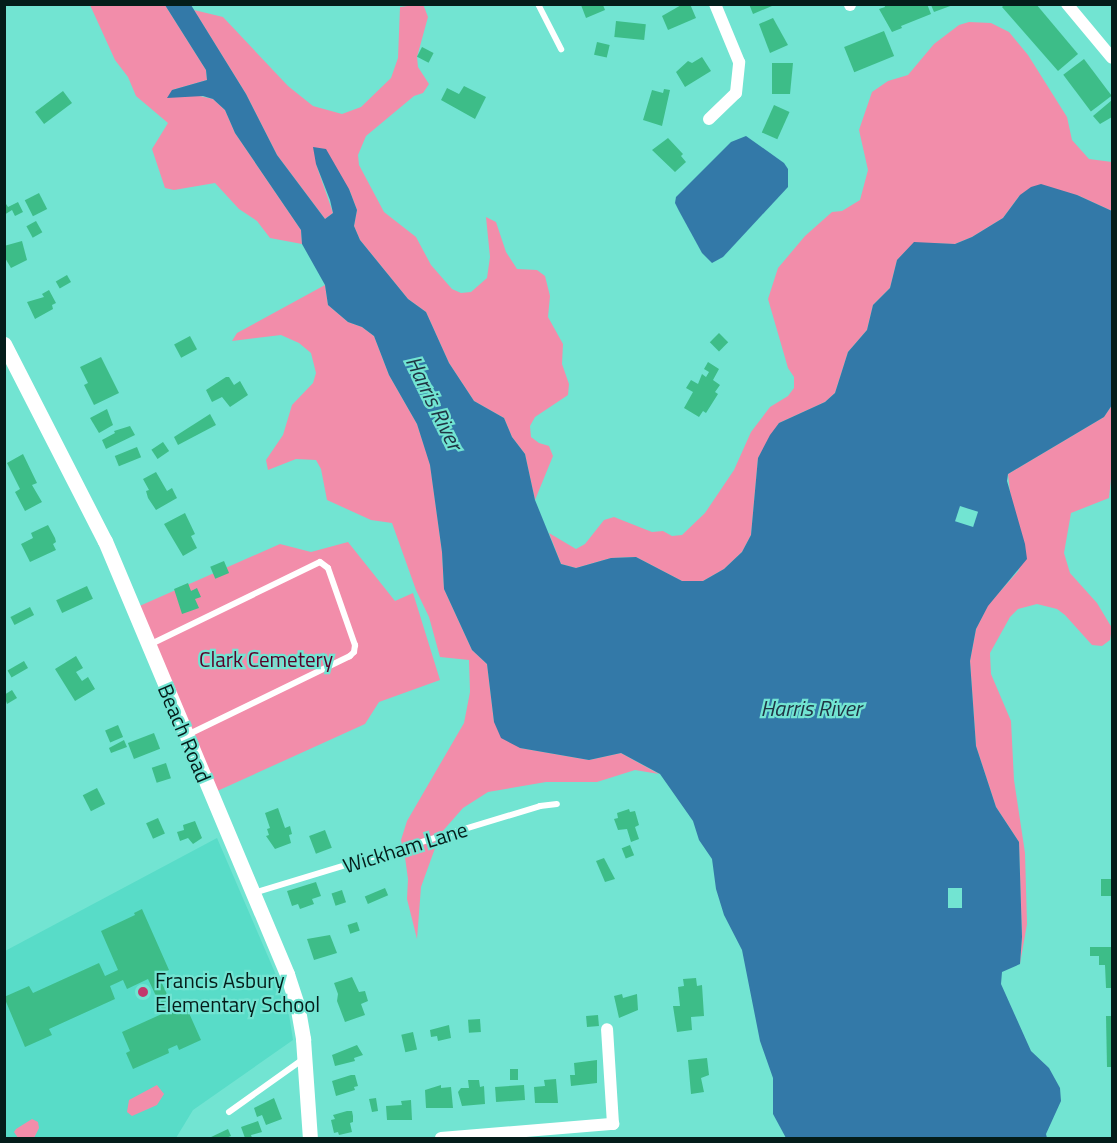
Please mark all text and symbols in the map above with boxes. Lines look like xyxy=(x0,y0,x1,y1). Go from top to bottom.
water label: Harris River xyxy=(400,352,468,454)
park label: Clark Cemetery xyxy=(199,646,333,672)
street label: Beach Road xyxy=(153,680,217,786)
water label: Harris River xyxy=(760,696,862,722)
street label: Wickham Lane xyxy=(340,816,470,878)
place label: Francis Asbury Elementary School xyxy=(155,967,320,1017)
marker: Francis Asbury Elementary School xyxy=(136,985,150,999)

